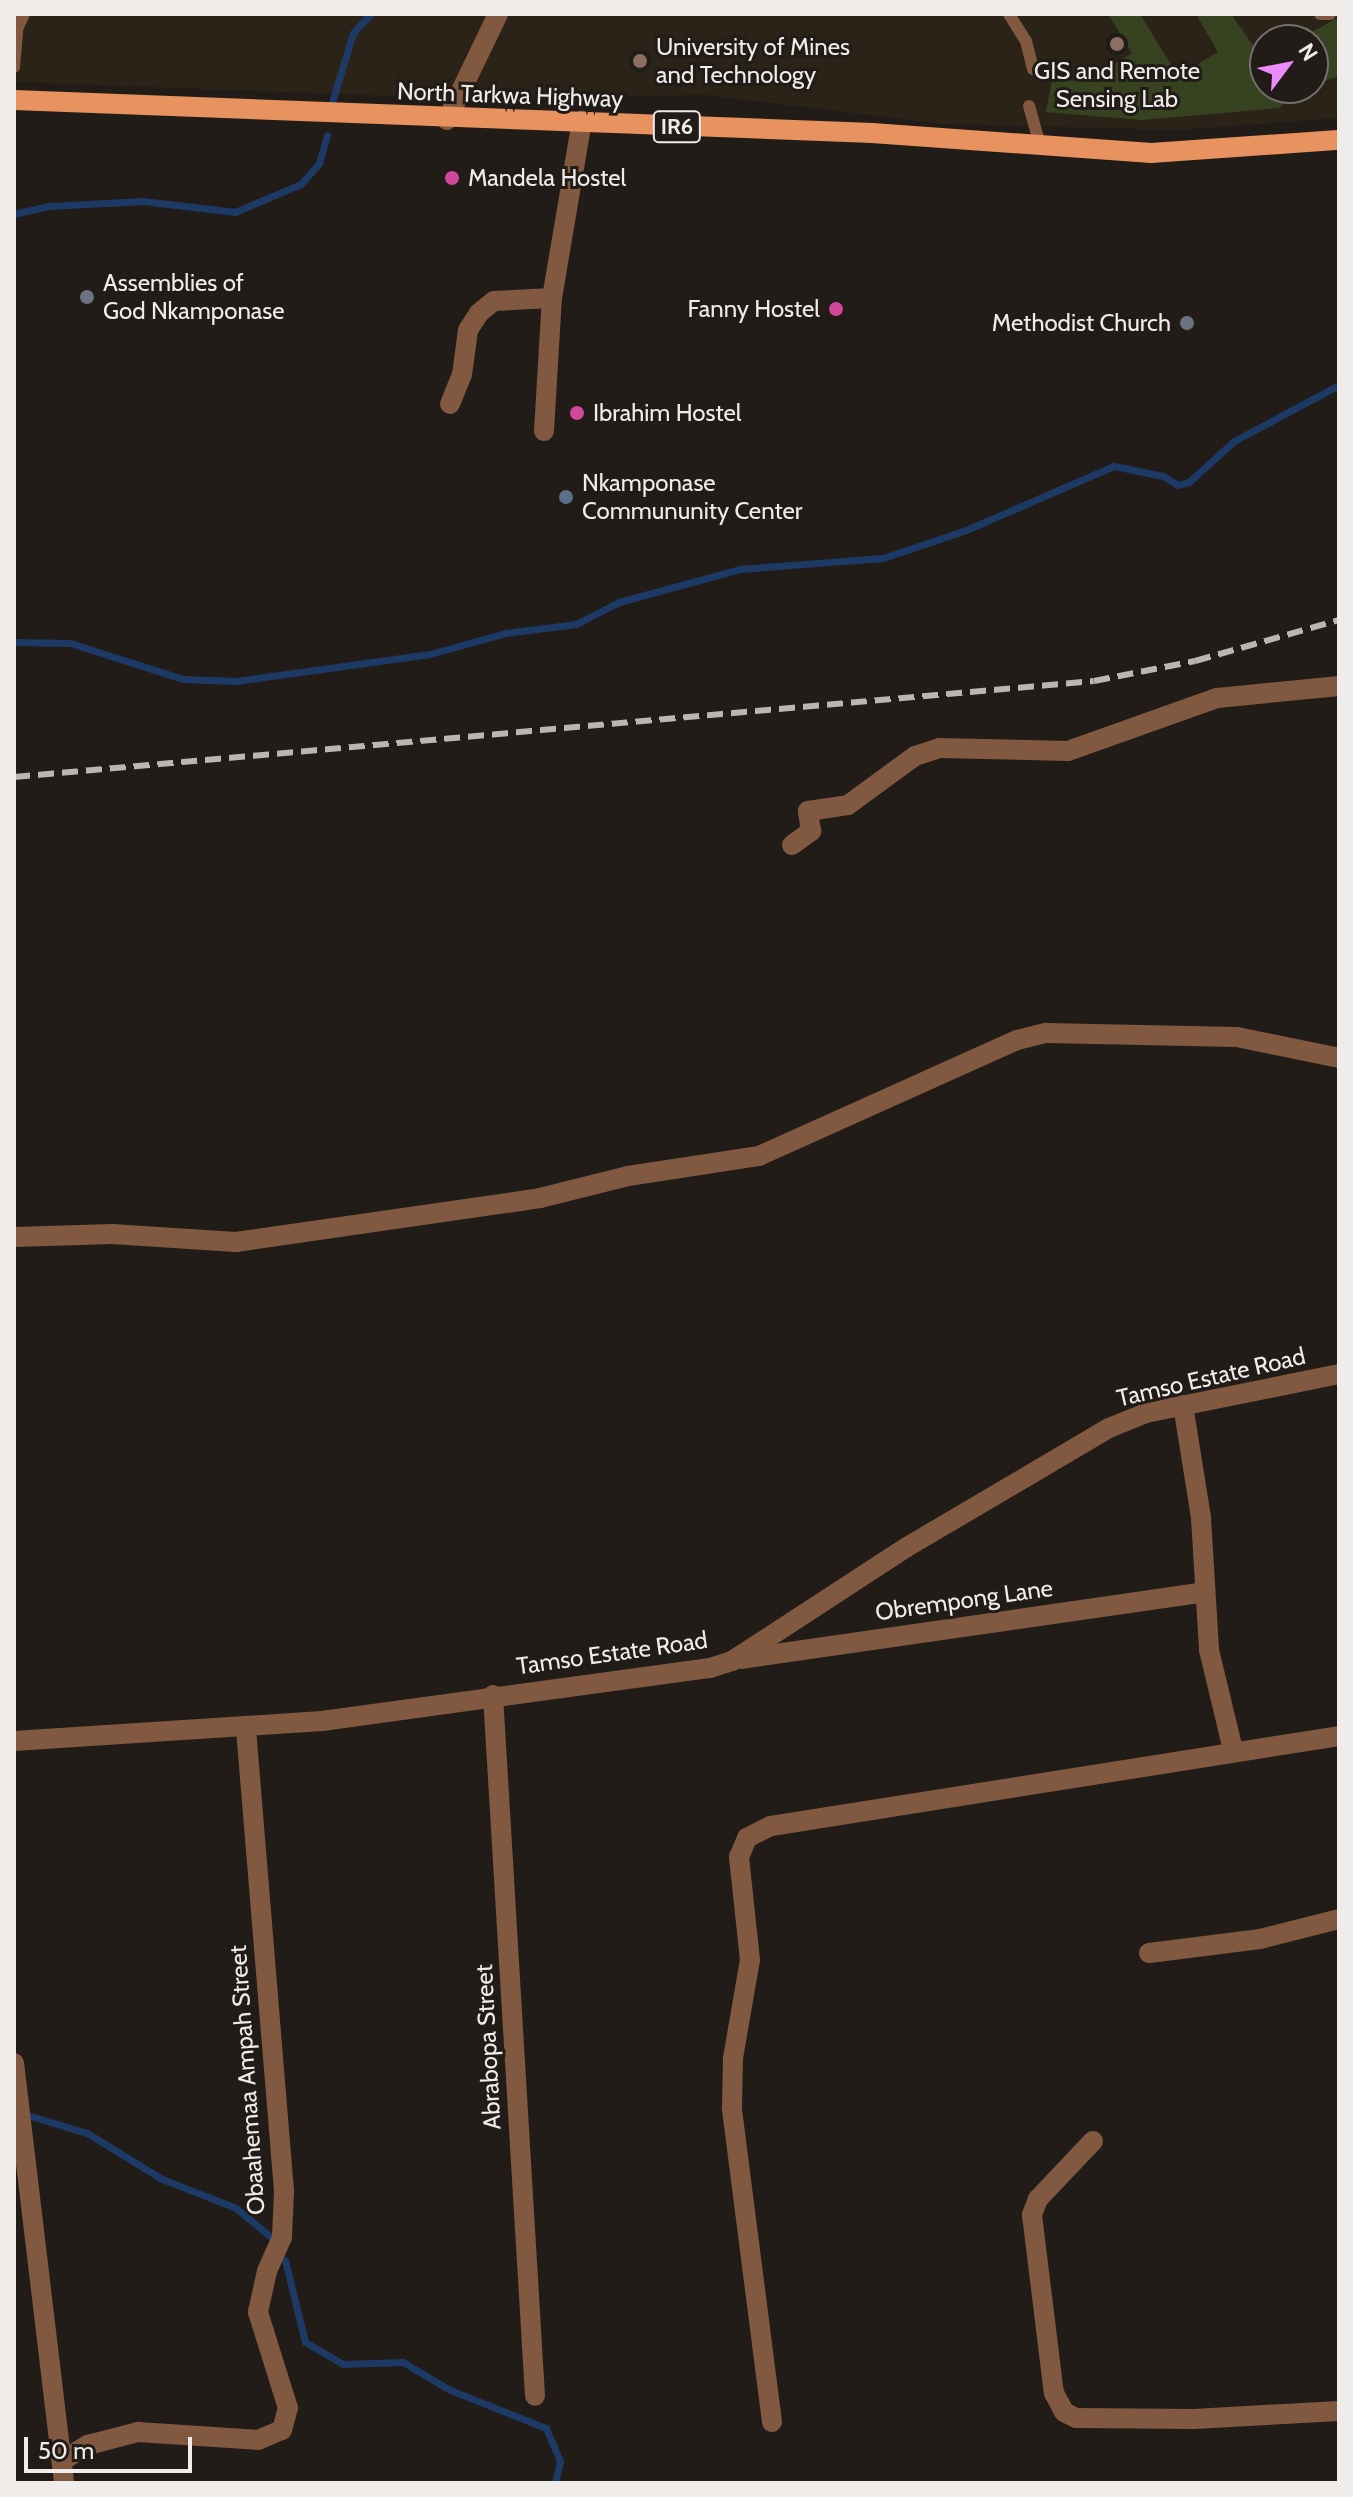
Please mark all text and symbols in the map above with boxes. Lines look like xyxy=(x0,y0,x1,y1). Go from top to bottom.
north arrow xyxy=(1249,24,1329,104)
place label: University of Mines and Technology xyxy=(656,33,850,89)
marker: GIS and Remote Sensing Lab xyxy=(1108,35,1126,53)
text: N xyxy=(1293,38,1324,66)
marker: University of Mines and Technology xyxy=(631,52,649,70)
place label: GIS and Remote Sensing Lab xyxy=(1034,57,1200,113)
street label: North Tarkwa Highway xyxy=(396,77,624,113)
road number: IR6 xyxy=(651,109,703,145)
place label: Mandela Hostel xyxy=(468,164,626,192)
marker: Mandela Hostel xyxy=(443,169,461,187)
place label: Assemblies of God Nkamponase xyxy=(103,269,285,325)
marker: Assemblies of God Nkamponase xyxy=(78,288,96,306)
place label: Fanny Hostel xyxy=(688,295,820,323)
marker: Fanny Hostel xyxy=(827,300,845,318)
place label: Methodist Church xyxy=(992,309,1171,337)
marker: Methodist Church xyxy=(1178,314,1196,332)
place label: Ibrahim Hostel xyxy=(593,399,741,427)
marker: Ibrahim Hostel xyxy=(568,404,586,422)
place label: Nkamponase Commununity Center xyxy=(582,469,802,525)
marker: Nkamponase Commununity Center xyxy=(557,488,575,506)
street label: Tamso Estate Road xyxy=(1114,1341,1308,1413)
street label: Obrempong Lane xyxy=(873,1573,1055,1627)
street label: Tamso Estate Road xyxy=(515,1625,709,1681)
street label: Obaahemaa Ampah Street xyxy=(223,1944,271,2216)
street label: Abrabopa Street xyxy=(469,1964,507,2130)
scale bar xyxy=(28,2421,196,2471)
text: 50 m xyxy=(38,2436,94,2465)

